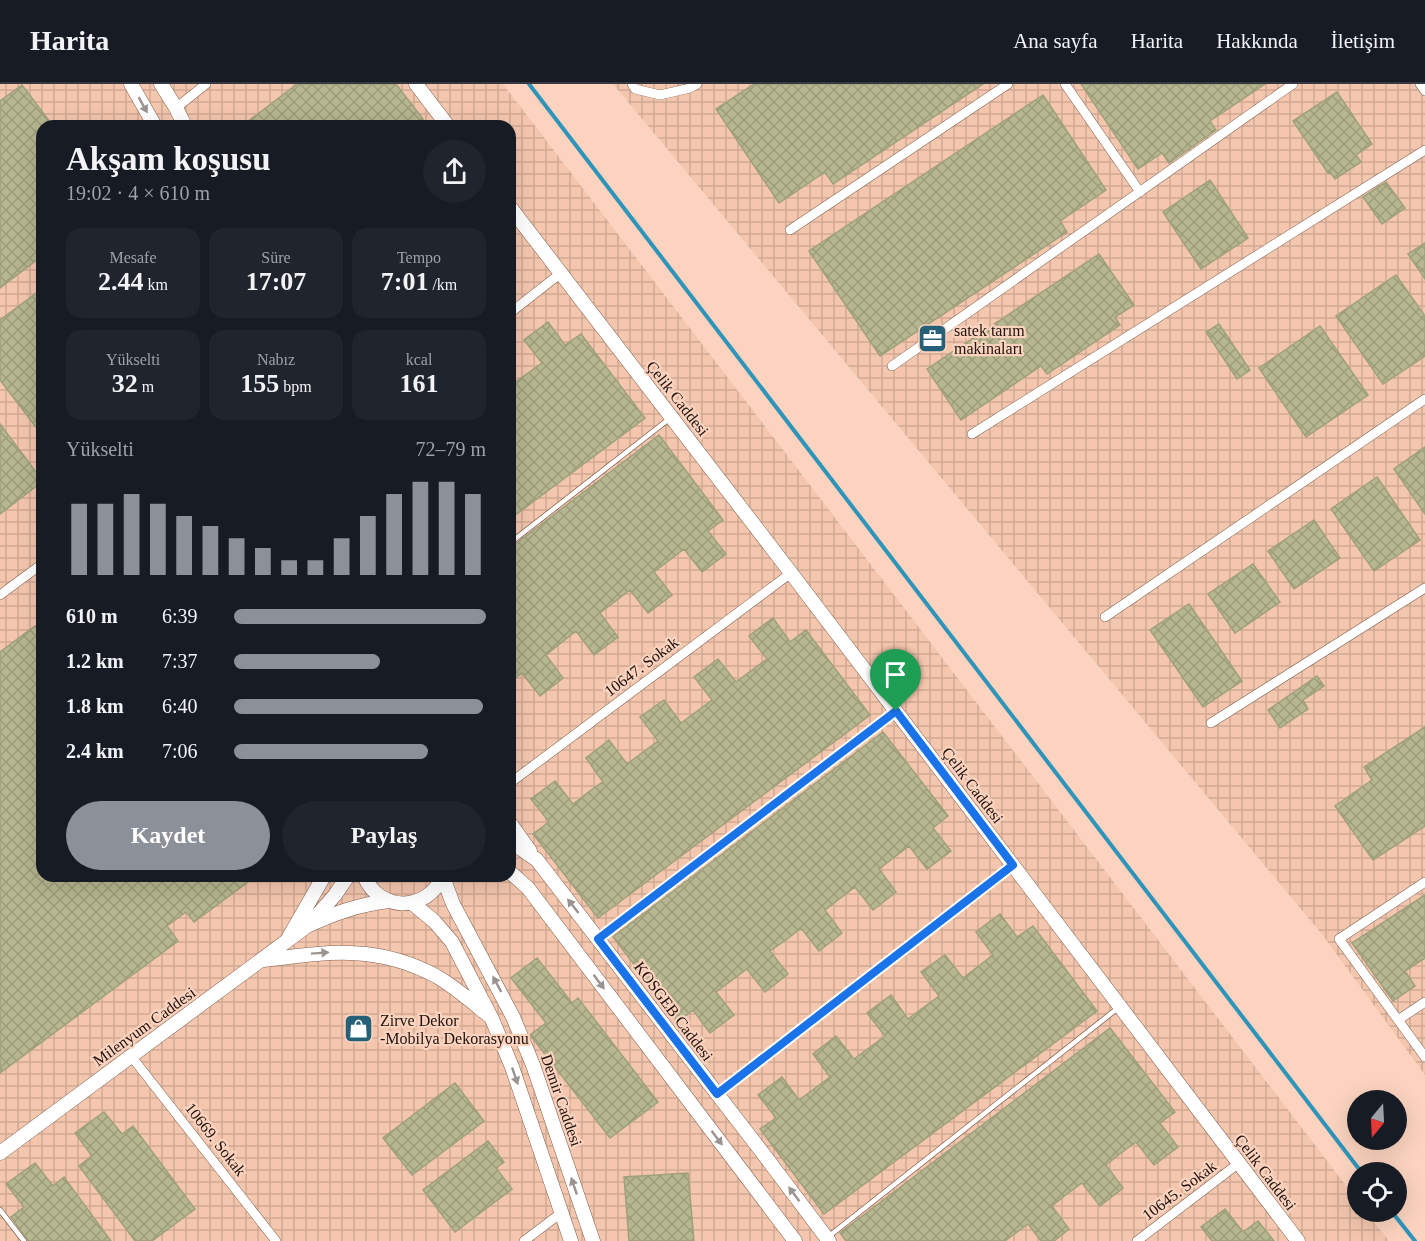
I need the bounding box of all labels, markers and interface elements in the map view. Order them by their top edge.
text: Harita [30,25,109,56]
text: Ana sayfa [1013,29,1098,53]
text: Harita [1131,29,1183,53]
text: Hakkında [1216,29,1298,53]
text: İletişim [1331,29,1395,53]
one-way arrow [138,97,149,113]
button: share [423,140,486,203]
text: Akşam koşusu [66,141,271,177]
text: 19:02 · 4 × 610 m [66,182,210,204]
text: Mesafe [109,249,157,266]
text: Süre [261,249,291,266]
text: Tempo [397,249,441,266]
text: 2.44 [98,267,144,296]
text: 17:07 [246,267,306,296]
text: 7:01 [381,267,428,296]
text: km [144,276,168,293]
text: /km [428,276,457,293]
place label: satek tarım makinaları [954,322,1025,357]
office icon: satek tarım makinaları [917,323,949,355]
text: Yükselti [106,351,160,368]
text: Nabız [257,351,295,368]
text: kcal [406,351,432,368]
street label: Çelik Caddesi [642,358,712,440]
text: 32 [112,369,138,398]
text: 155 [240,369,279,398]
text: 161 [400,369,439,398]
text: m [138,378,154,395]
text: bpm [279,378,312,395]
text: Yükselti [66,438,134,460]
text: 72–79 m [415,438,486,460]
text: 610 m [66,605,118,627]
text: 6:39 [162,605,198,627]
street label: 10647. Sokak [601,633,682,700]
pin [870,649,921,711]
text: 1.2 km [66,650,124,672]
text: 7:37 [162,650,198,672]
icon: arrive [879,658,912,691]
text: 1.8 km [66,695,124,717]
text: 6:40 [162,695,198,717]
text: 2.4 km [66,740,124,762]
text: 7:06 [162,740,198,762]
street label: Çelik Caddesi [938,744,1007,827]
button: Kaydet [66,801,270,870]
button: Paylaş [282,801,486,870]
one-way arrow [566,898,579,914]
one-way arrow [310,948,329,958]
street label: KOSGEB Caddesi [631,958,717,1065]
one-way arrow [593,975,605,990]
one-way arrow [492,976,502,993]
street label: Milenyum Caddesi [90,983,200,1070]
place label: Zirve Dekor -Mobilya Dekorasyonu [380,1012,529,1048]
shop icon: Zirve Dekor -Mobilya Dekorasyonu [343,1013,375,1045]
street label: Demir Caddesi [538,1052,585,1149]
one-way arrow [511,1068,521,1086]
north arrow [1347,1090,1407,1150]
map controls [1347,1090,1407,1222]
street label: 10669. Sokak [182,1099,249,1179]
one-way arrow [711,1130,723,1146]
street label: Çelik Caddesi [1231,1131,1300,1214]
street label: 10645. Sokak [1139,1157,1220,1224]
button: locate [1347,1162,1407,1222]
one-way arrow [569,1177,578,1195]
one-way arrow [788,1187,800,1202]

